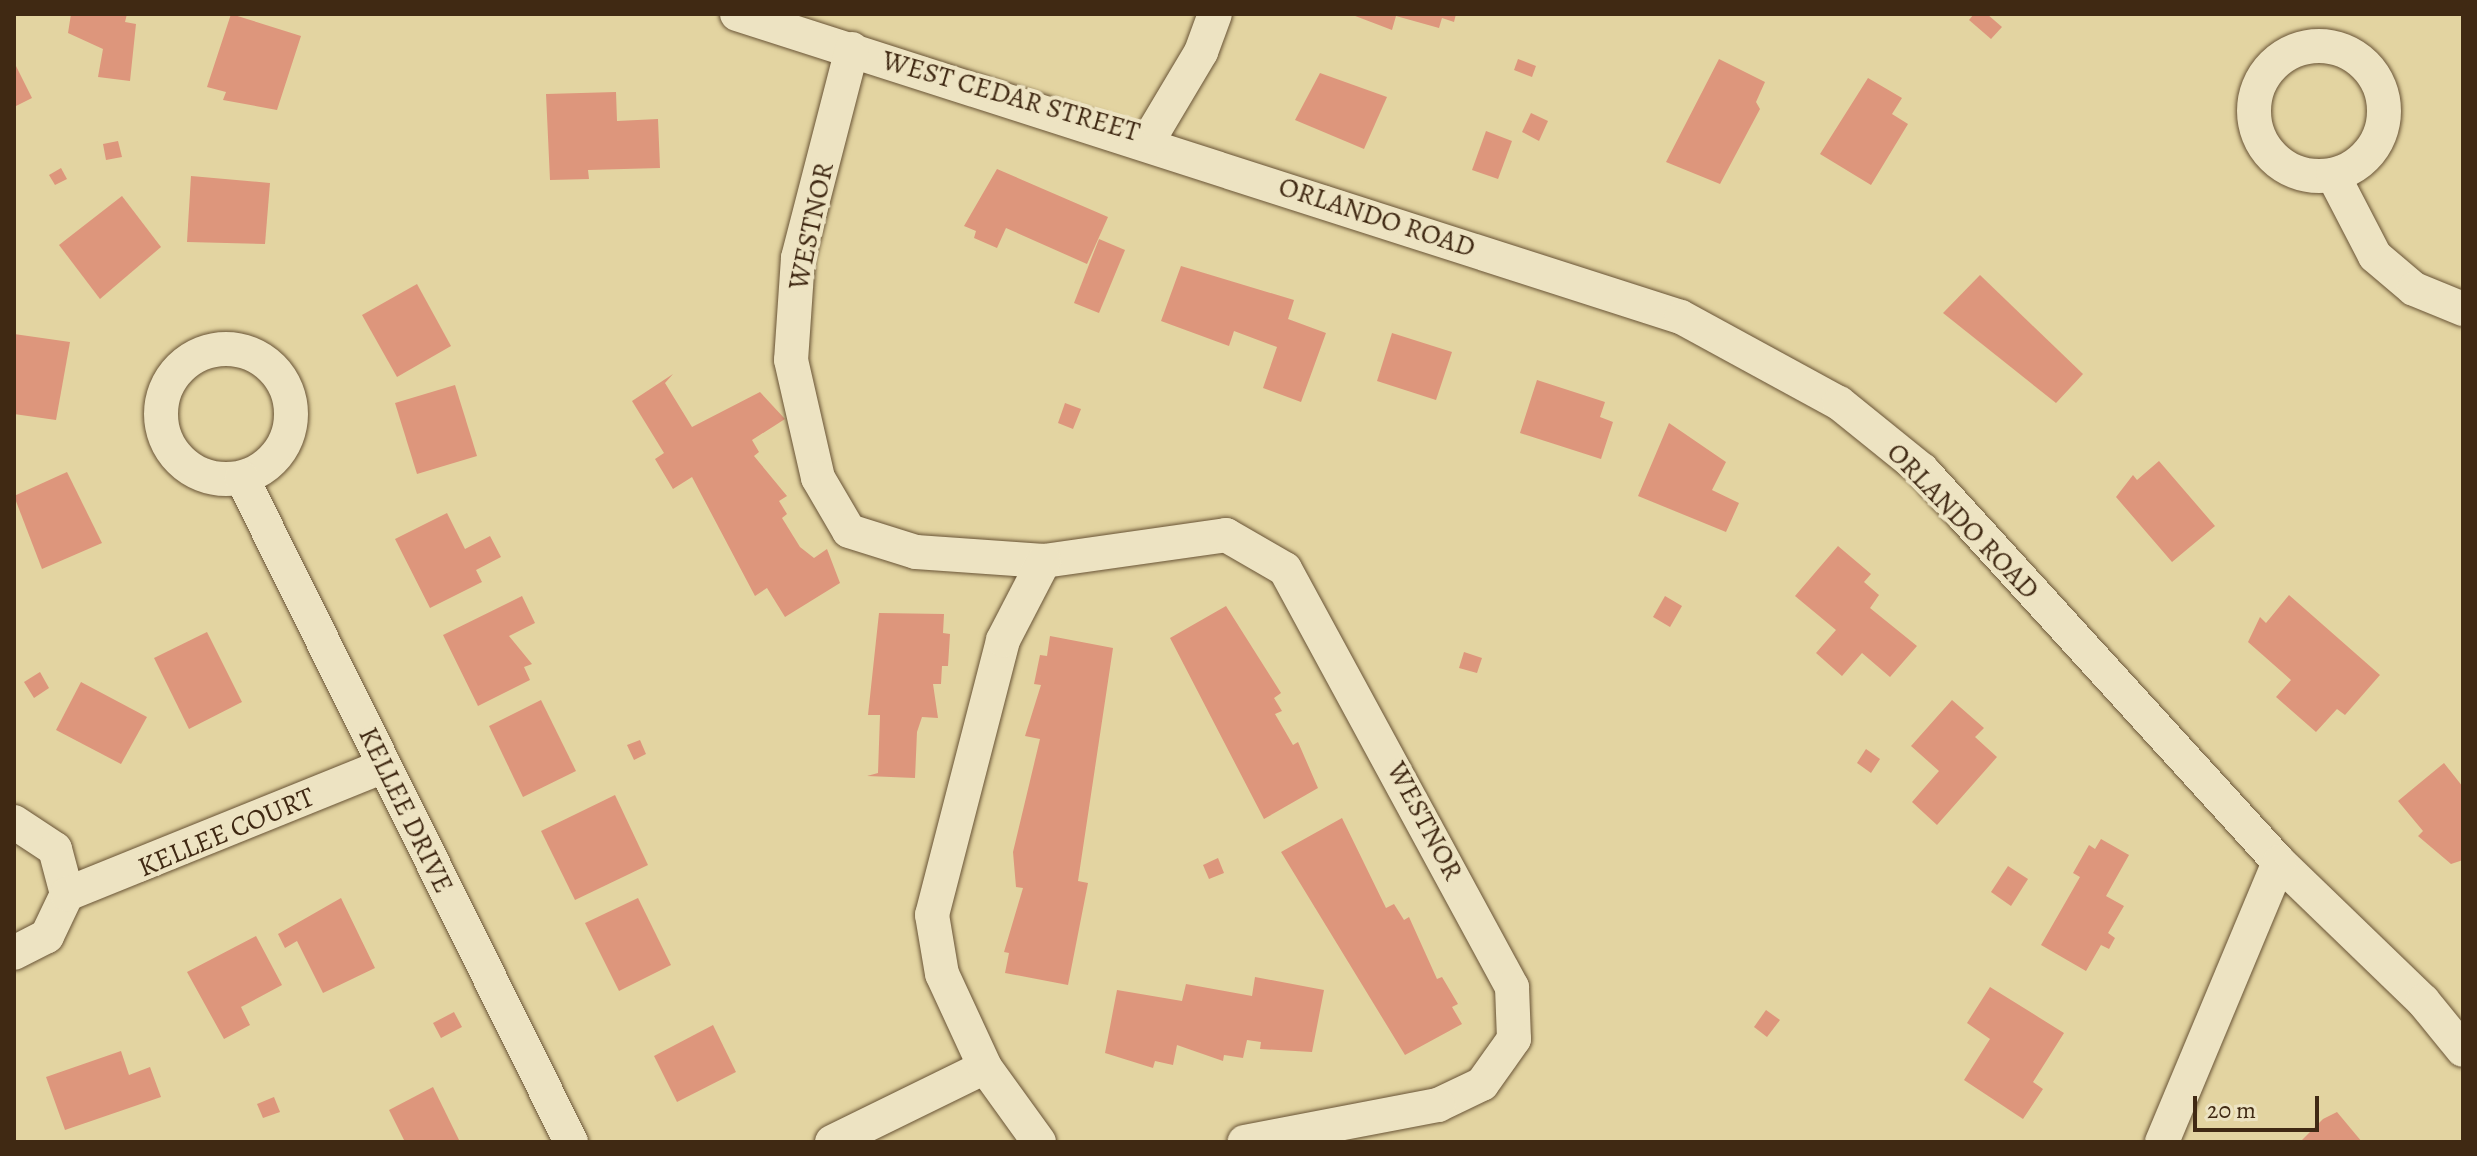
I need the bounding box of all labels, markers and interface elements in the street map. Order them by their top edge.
street label: WEST CEDAR STREET [878,43,1144,149]
street label: WESTNOR [781,159,841,293]
street label: ORLANDO ROAD [1275,169,1479,265]
street label: ORLANDO ROAD [1880,436,2046,606]
street label: KELLEE DRIVE [351,721,461,899]
street label: WESTNOR [1380,756,1470,886]
street label: KELLEE COURT [133,780,319,884]
scale bar [2197,1080,2323,1130]
text: 20 m [2207,1094,2256,1126]

